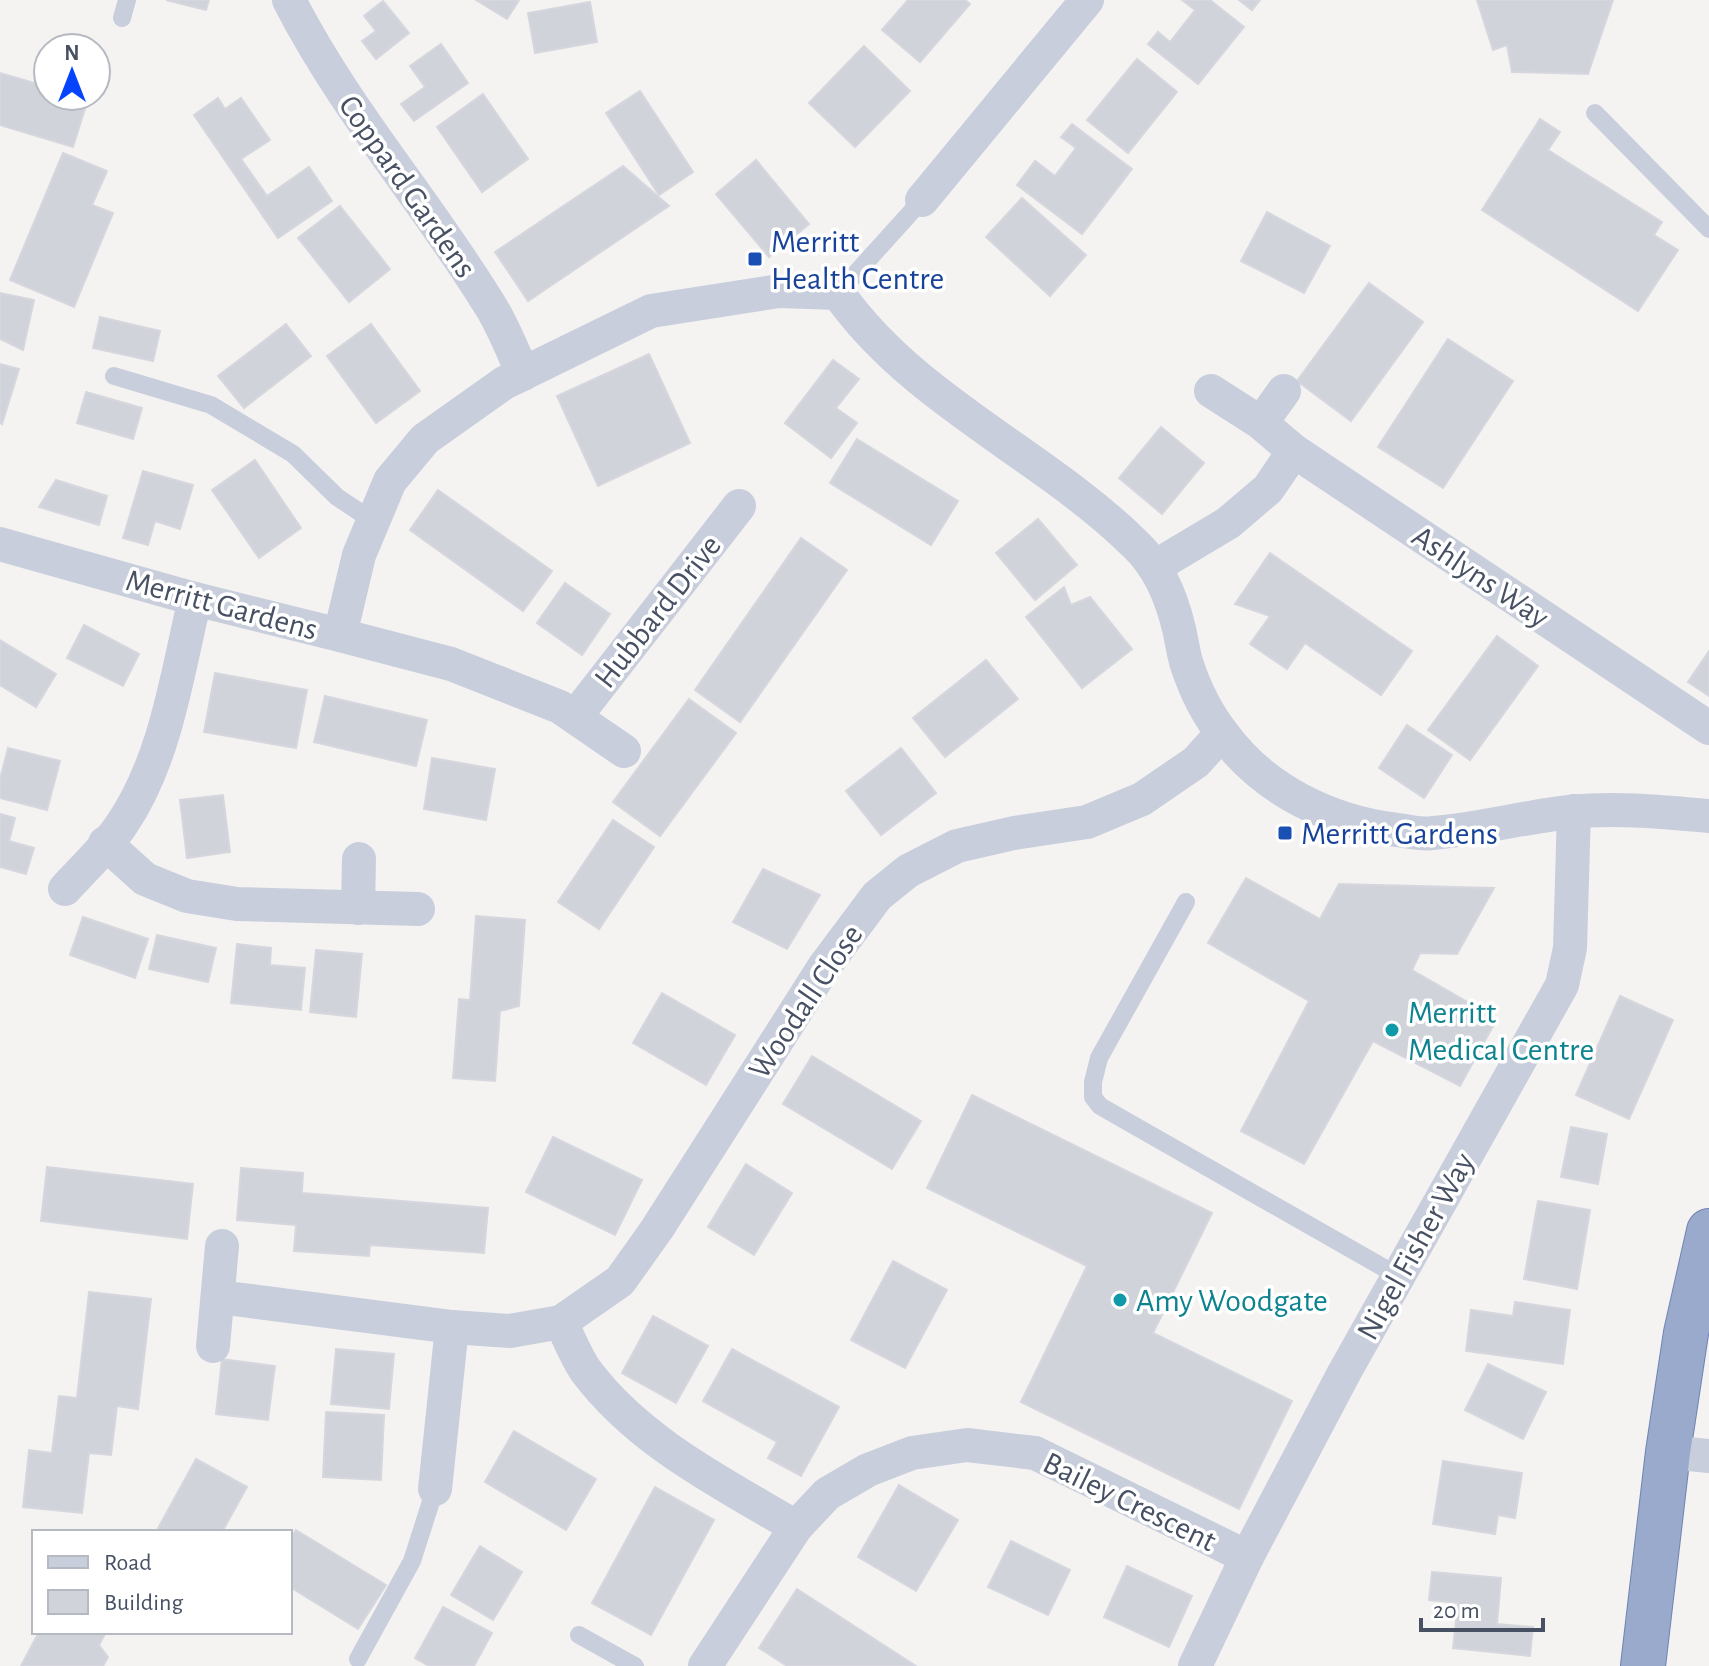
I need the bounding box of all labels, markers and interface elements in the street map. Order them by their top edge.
north arrow [32,32,112,112]
text: N [64,42,80,64]
street label: Coppard Gardens [333,90,482,284]
place label: Merritt Health Centre [771,226,944,295]
marker: Merritt Health Centre [746,250,764,268]
street label: Ashlyns Way [1406,520,1555,634]
street label: Hubbard Drive [589,529,727,694]
street label: Merritt Gardens [123,564,321,646]
place label: Merritt Gardens [1301,818,1498,850]
marker: Merritt Gardens [1276,824,1294,842]
street label: Woodall Close [743,919,869,1084]
place label: Merritt Medical Centre [1408,997,1594,1066]
marker: Merritt Medical Centre [1383,1021,1401,1039]
street label: Nigel Fisher Way [1351,1147,1481,1345]
place label: Amy Woodgate [1136,1285,1328,1317]
marker: Amy Woodgate [1111,1291,1129,1309]
street label: Bailey Crescent [1038,1446,1221,1557]
legend [32,1530,292,1634]
text: Road [104,1551,152,1575]
scale bar [1421,1582,1543,1632]
text: Building [104,1591,183,1615]
text: 20 m [1433,1599,1480,1623]

